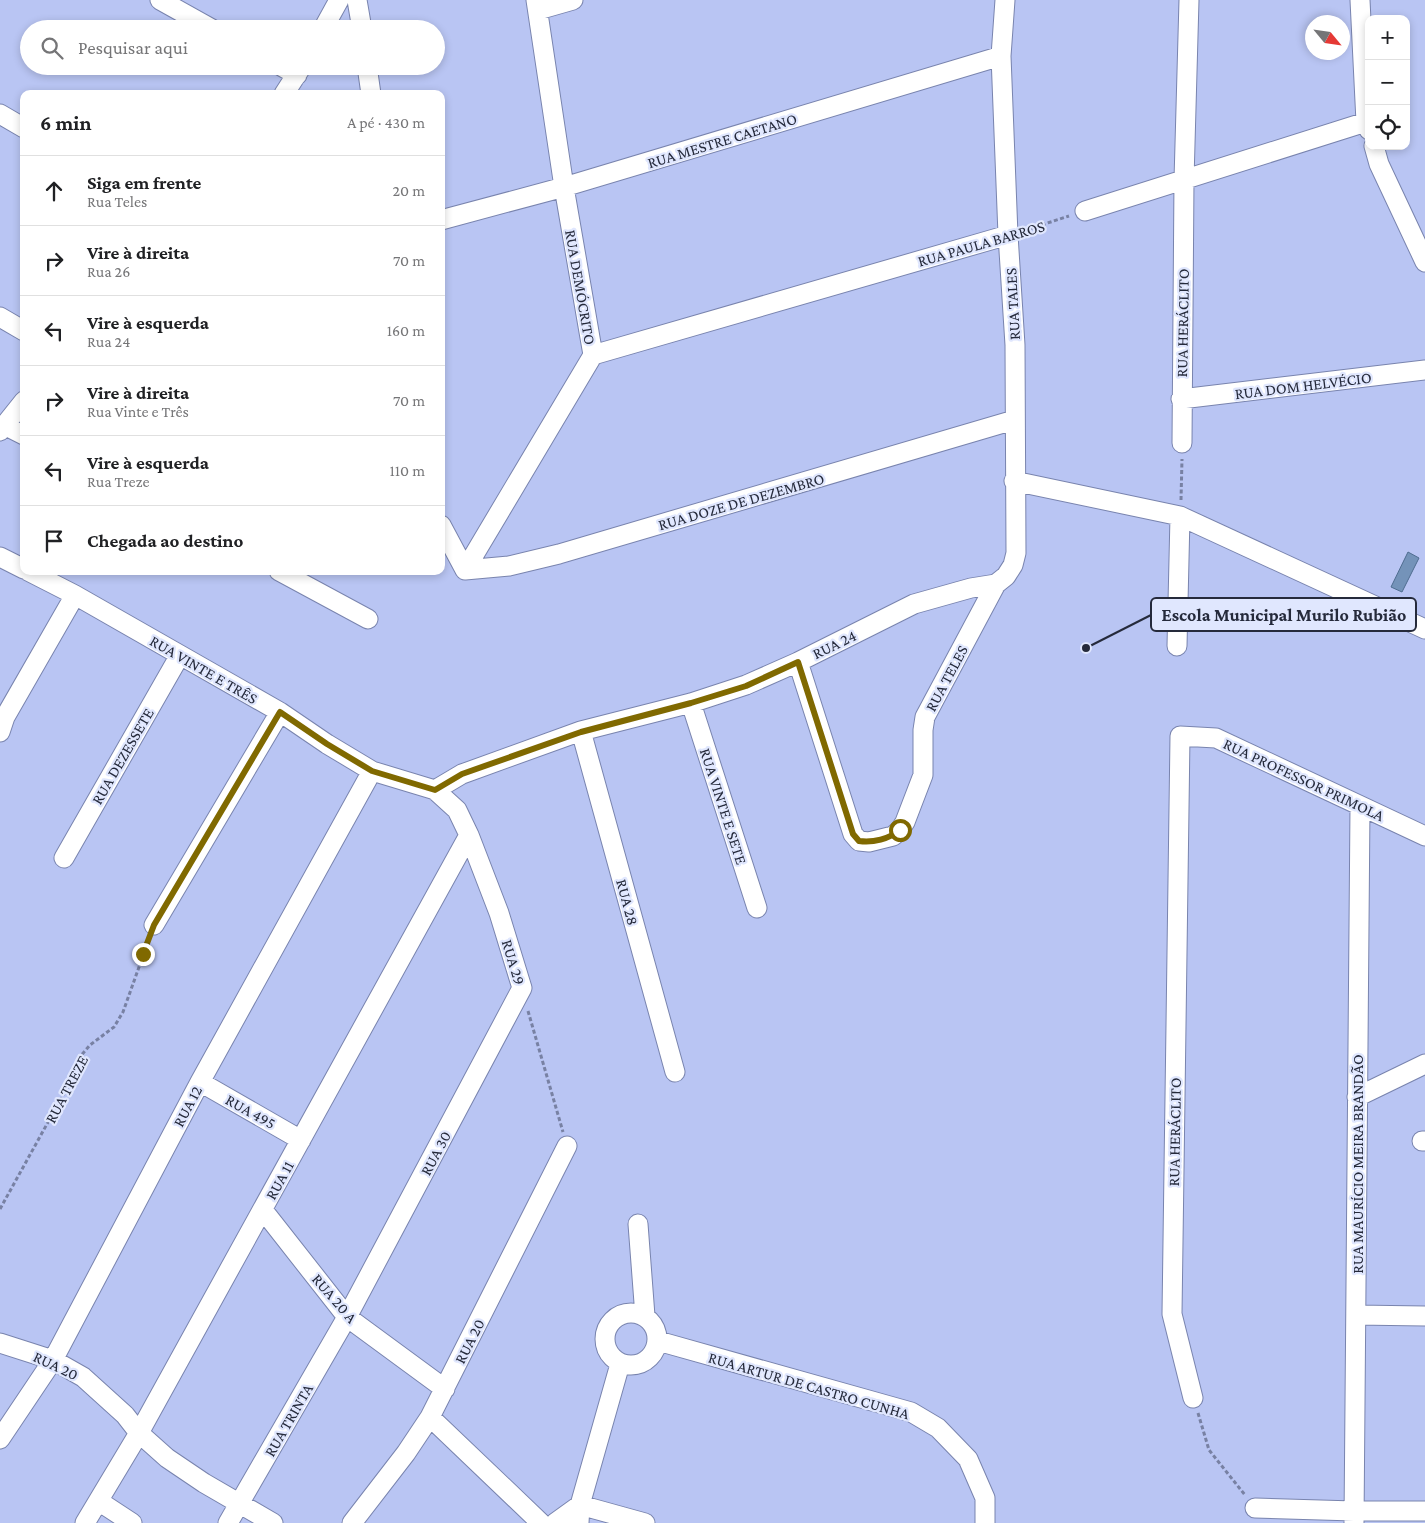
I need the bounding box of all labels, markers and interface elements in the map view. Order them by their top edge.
north arrow [1305,15,1350,60]
map controls [1365,15,1410,150]
button: + [1365,15,1410,60]
search box [20,20,445,75]
icon: search [38,34,66,62]
text: Pesquisar aqui [78,37,188,58]
button: − [1365,60,1410,105]
button: locate [1365,105,1410,150]
street label: RUA MESTRE CAETANO [646,110,799,171]
text: 6 min [40,111,91,135]
text: A pé · 430 m [347,114,425,131]
text: Siga em frente [87,172,201,193]
icon: ahead [40,177,68,205]
text: 20 m [392,182,425,199]
text: Rua Teles [87,193,147,210]
street label: RUA PAULA BARROS [916,217,1047,270]
street label: RUA DEMÓCRITO [562,228,599,346]
text: Vire à direita [87,242,189,263]
icon: right [40,247,68,275]
text: 70 m [393,252,425,269]
text: Rua 26 [87,263,130,280]
street label: RUA TALES [1002,267,1023,341]
street label: RUA HERÁCLITO [1173,268,1192,378]
text: Vire à esquerda [87,312,209,333]
icon: left [40,317,68,345]
text: 160 m [387,322,425,339]
text: Rua 24 [87,333,130,350]
street label: RUA DOM HELVÉCIO [1234,369,1372,402]
text: Vire à direita [87,382,189,403]
icon: right [40,387,68,415]
text: 70 m [393,392,425,409]
text: Rua Vinte e Três [87,403,189,420]
text: Vire à esquerda [87,452,209,473]
icon: left [40,457,68,485]
text: 110 m [389,462,425,479]
street label: RUA DOZE DE DEZEMBRO [656,470,826,533]
text: Rua Treze [87,473,149,490]
icon: arrive [40,527,68,555]
text: Chegada ao destino [87,530,243,551]
callout: Escola Municipal Murilo Rubião [1151,598,1416,631]
text: Escola Municipal Murilo Rubião [1162,605,1406,625]
street label: RUA 24 [810,627,859,662]
street label: RUA VINTE E TRÊS [147,632,260,707]
street label: RUA TELES [922,642,971,714]
street label: RUA DEZESSETE [88,705,157,807]
street label: RUA PROFESSOR PRIMOLA [1221,735,1388,825]
street label: RUA VINTE E SETE [697,746,750,867]
route start [889,819,912,842]
street label: RUA 28 [613,877,642,927]
street label: RUA 29 [499,937,528,987]
route end [132,943,155,966]
street label: RUA TREZE [42,1052,91,1126]
street label: RUA MAURÍCIO MEIRA BRANDÃO [1349,1054,1366,1274]
street label: RUA HERÁCLITO [1165,1077,1184,1187]
street label: RUA 12 [170,1083,205,1130]
street label: RUA 495 [223,1091,279,1132]
street label: RUA 30 [417,1128,454,1178]
street label: RUA 11 [262,1158,297,1203]
street label: RUA 20 A [309,1270,361,1327]
street label: RUA 20 [451,1316,488,1366]
street label: RUA 20 [31,1348,81,1383]
street label: RUA ARTUR DE CASTRO CUNHA [706,1349,912,1423]
street label: RUA TRINTA [261,1380,317,1460]

